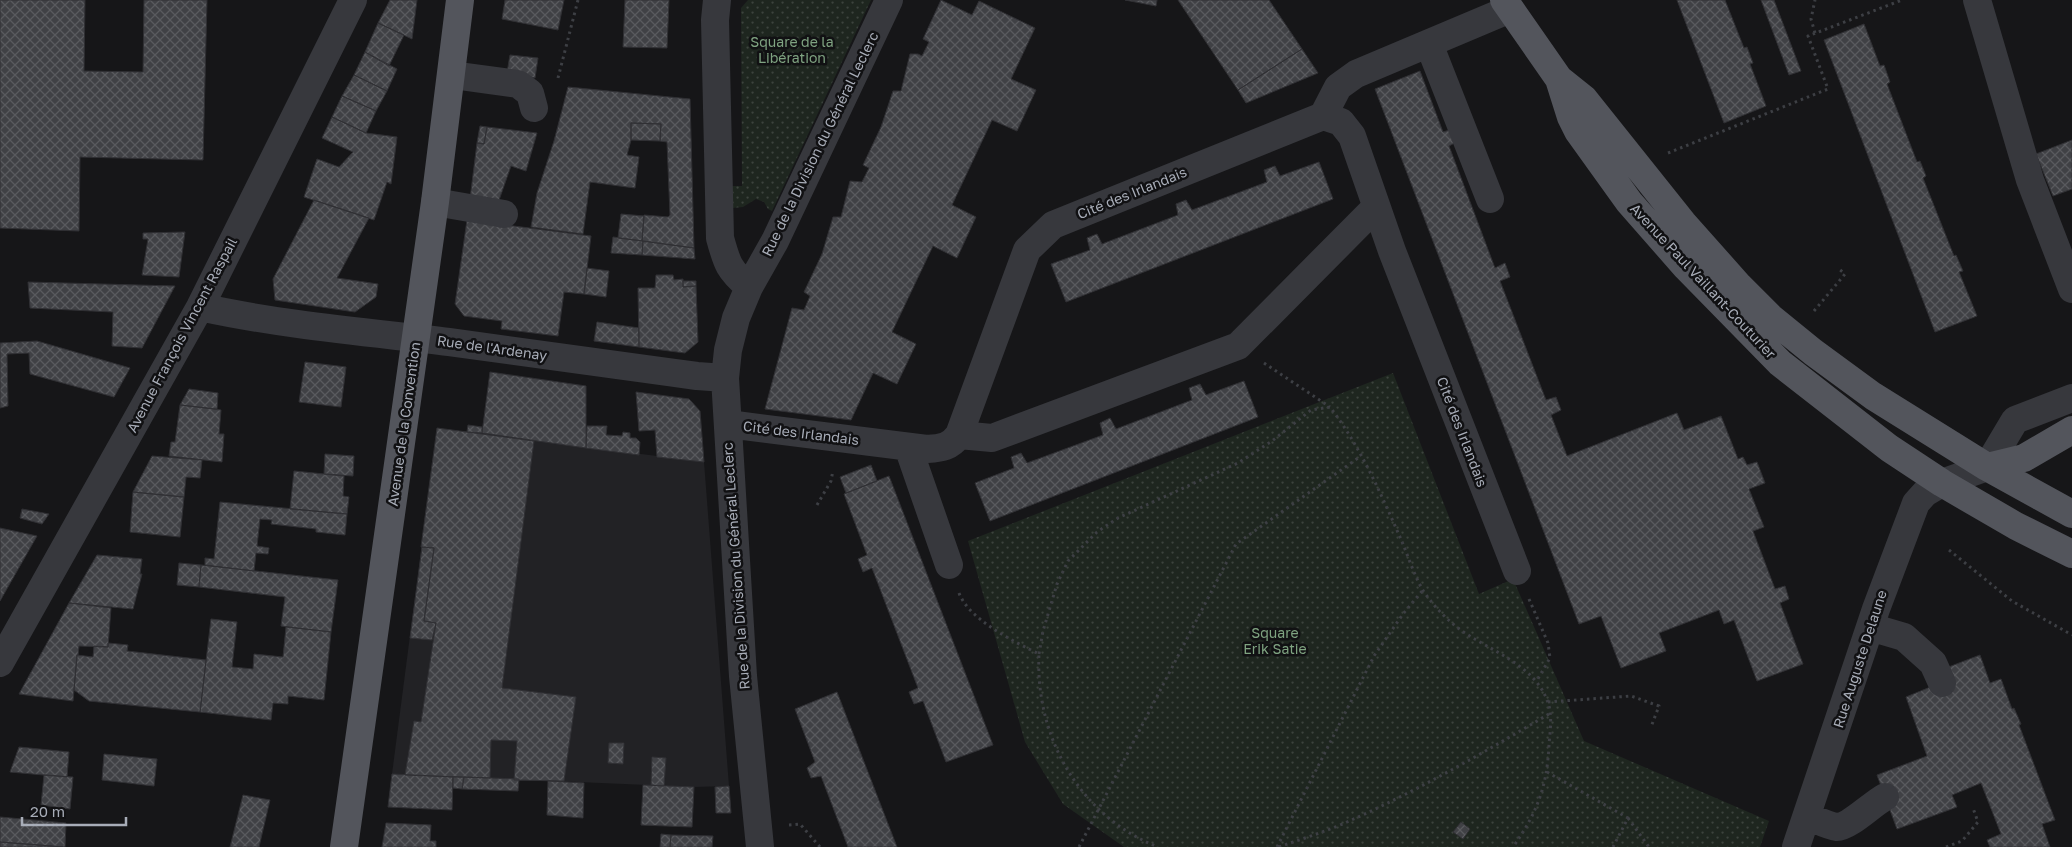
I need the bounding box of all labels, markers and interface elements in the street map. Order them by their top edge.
street label: Rue de la Division du Général Leclerc [758,28,882,259]
park label: Square de la Libération [750,33,834,66]
street label: Cité des Irlandais [1075,163,1189,222]
street label: Avenue Paul Vaillant-Couturier [1627,200,1780,362]
street label: Avenue François Vincent Raspail [123,234,240,435]
street label: Rue de l'Ardenay [436,331,548,364]
street label: Avenue de la Convention [384,341,423,507]
street label: Cité des Irlandais [1434,374,1491,489]
street label: Cité des Irlandais [742,417,860,448]
street label: Rue de la Division du Général Leclerc [718,441,753,690]
street label: Rue Auguste Delaune [1829,588,1890,730]
park label: Square Erik Satie [1243,624,1307,657]
scale bar [22,794,126,826]
text: 20 m [30,802,65,820]

